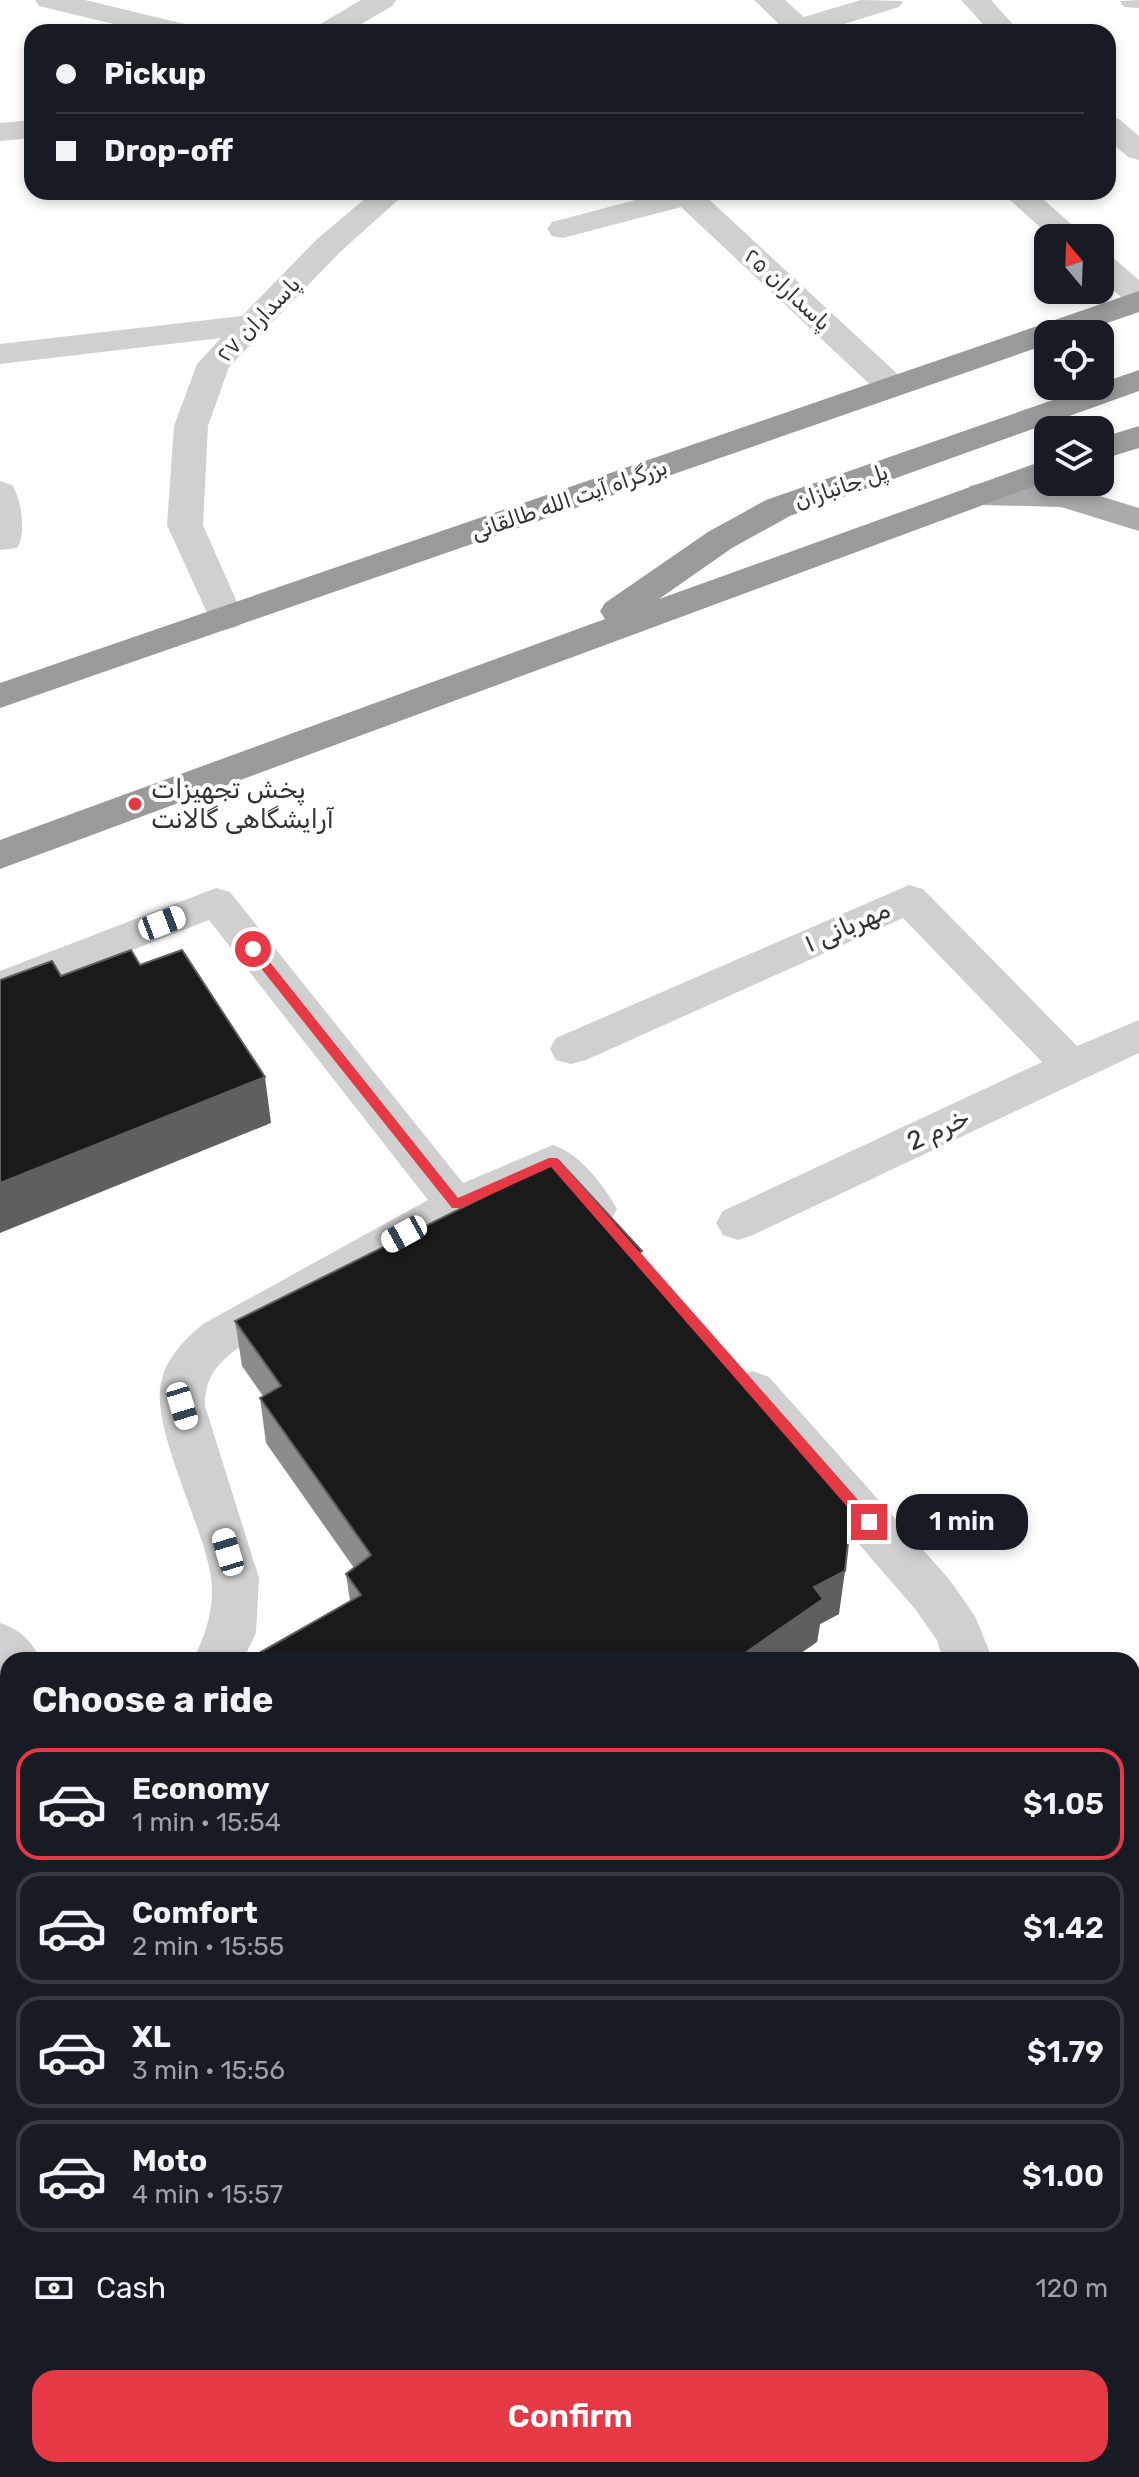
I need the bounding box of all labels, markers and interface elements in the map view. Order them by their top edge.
text: Pickup [104,56,206,92]
text: Drop-off [104,133,233,169]
north arrow [1034,224,1114,304]
map controls [1034,224,1114,496]
street label: پاسداران ۲۵ [738,242,837,337]
street label: پاسداران ۲۷ [211,271,307,369]
button: locate [1034,320,1114,400]
button: layers [1034,416,1114,496]
street label: بزرگراه آیت الله طالقانی [467,453,671,546]
street label: پل جانبازان [791,458,892,516]
place label: پخش تجهیزات آرایشگاهی گالانت [151,774,335,835]
marker: پخش تجهیزات آرایشگاهی گالانت [126,795,144,813]
street label: مهربانی ۱ [799,894,895,959]
car [135,903,189,943]
route start [235,931,271,967]
street label: خرم 2 [902,1102,975,1158]
car [377,1212,431,1256]
car [164,1380,200,1432]
callout: 1 min [897,1494,1029,1550]
route end [851,1504,887,1540]
text: 1 min [929,1506,995,1537]
car [210,1526,246,1578]
text: Choose a ride [32,1678,273,1721]
icon: car [36,1768,108,1840]
text: Economy [132,1771,270,1807]
text: $1.05 [1023,1786,1104,1822]
text: 1 min · 15:54 [132,1807,281,1838]
icon: car [36,1892,108,1964]
text: Comfort [132,1895,258,1931]
text: $1.42 [1023,1910,1104,1946]
text: 2 min · 15:55 [132,1931,284,1962]
icon: car [36,2016,108,2088]
text: XL [132,2019,171,2055]
text: $1.79 [1027,2034,1104,2070]
text: 3 min · 15:56 [132,2055,285,2086]
icon: car [36,2140,108,2212]
text: Moto [132,2143,207,2179]
text: $1.00 [1022,2158,1104,2194]
text: 4 min · 15:57 [132,2179,283,2210]
icon: cash [32,2266,76,2310]
text: Cash [96,2270,166,2306]
text: 120 m [1036,2273,1108,2304]
button: Confirm [32,2370,1108,2462]

